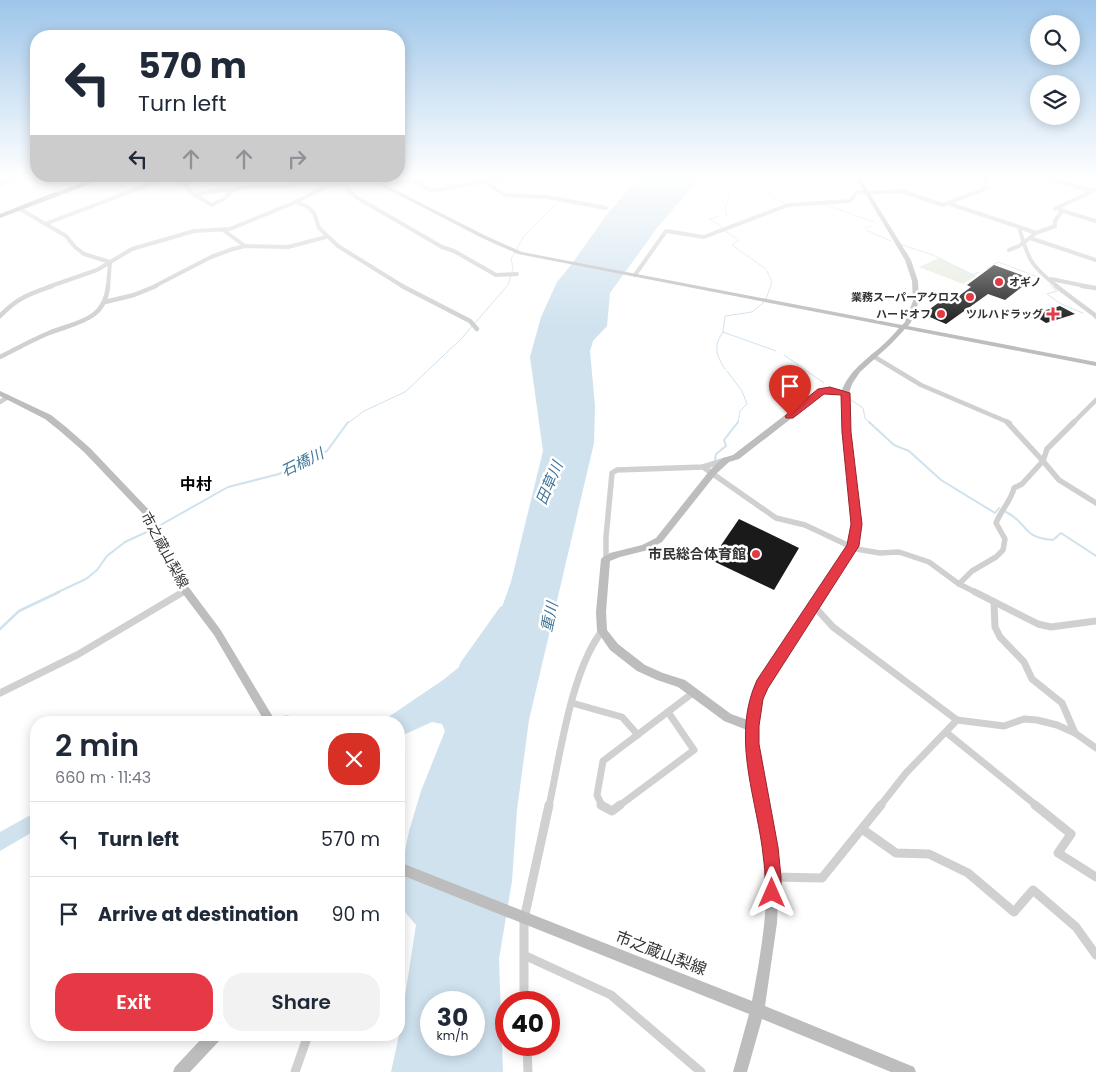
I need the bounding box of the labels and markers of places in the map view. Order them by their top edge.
place label: オギノ [1009,274,1042,290]
marker: オギノ [993,276,1005,288]
place label: 業務スーパーアクロス [851,289,960,305]
marker: 業務スーパーアクロス [964,291,976,303]
place label: ハードオフ [876,306,931,322]
place label: ツルハドラッグ [966,306,1043,322]
marker: ハードオフ [935,308,947,320]
marker: ツルハドラッグ [1047,308,1059,320]
pin [769,365,811,416]
place label: 市民総合体育館 [648,544,746,564]
marker: 市民総合体育館 [750,548,762,560]

